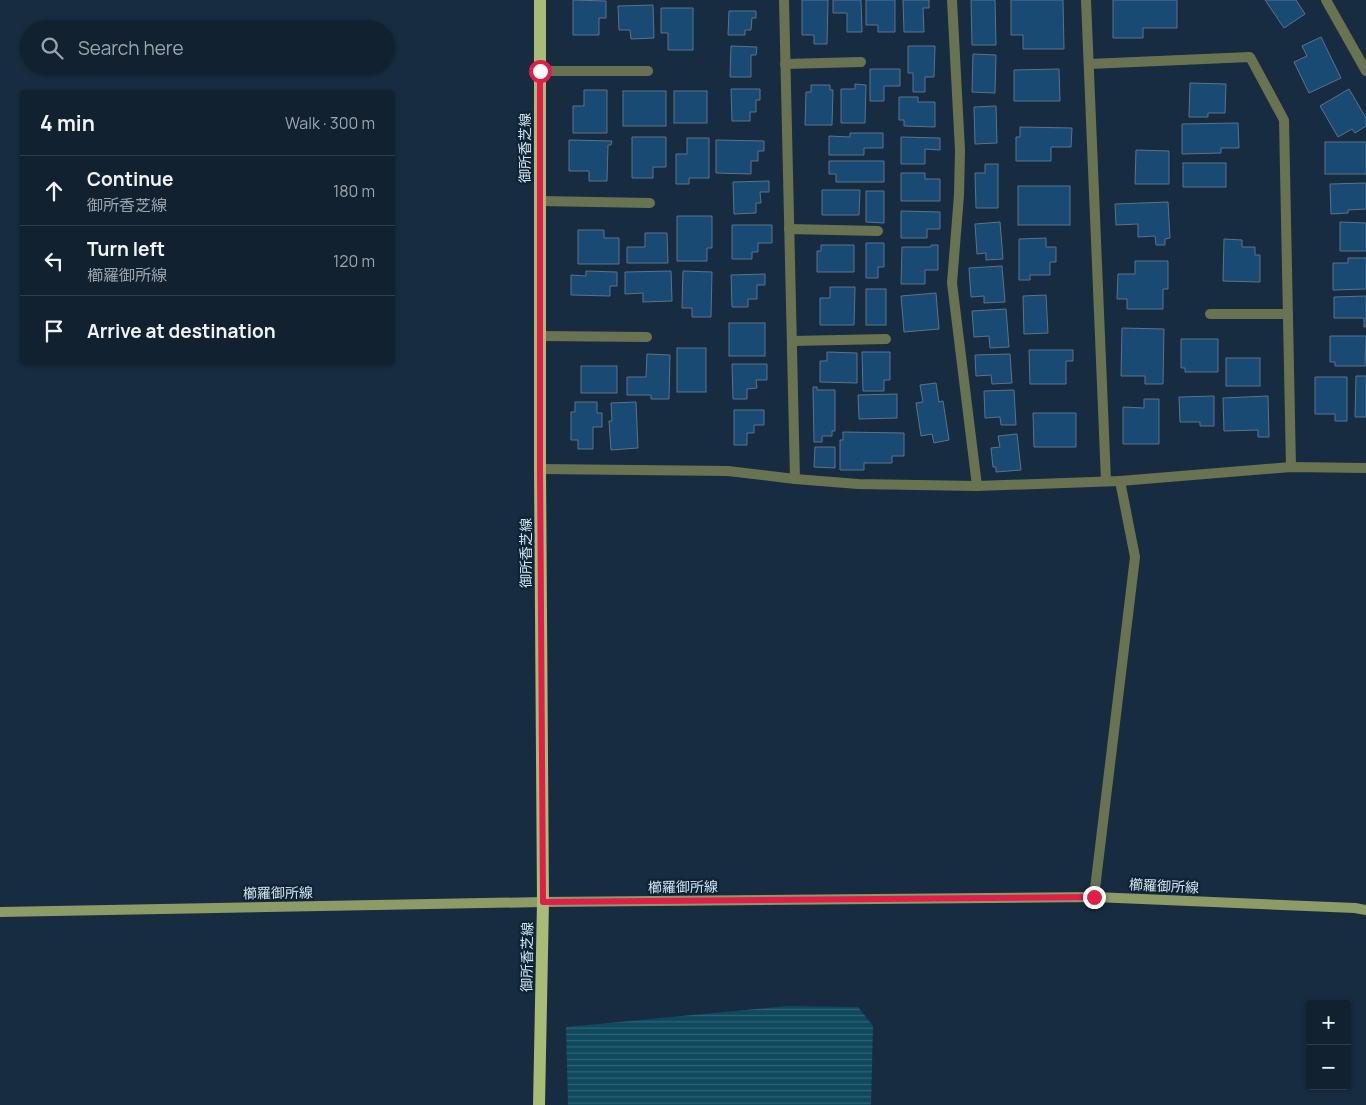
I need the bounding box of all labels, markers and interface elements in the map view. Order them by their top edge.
search box [20,20,395,75]
icon: search [38,34,66,62]
text: Search here [78,35,184,61]
route start [529,60,552,83]
text: 4 min [40,109,95,137]
text: Walk · 300 m [285,112,375,134]
street label: 御所香芝線 [515,113,534,183]
text: Continue [87,166,173,192]
icon: ahead [40,177,68,205]
text: 180 m [333,180,375,202]
text: 御所香芝線 [87,194,167,216]
text: Turn left [87,236,165,262]
icon: left [40,247,68,275]
text: 120 m [333,250,375,272]
text: 櫛羅御所線 [87,264,167,286]
icon: arrive [40,317,68,345]
text: Arrive at destination [87,318,276,344]
street label: 御所香芝線 [516,518,535,588]
street label: 櫛羅御所線 [1129,874,1199,897]
street label: 櫛羅御所線 [648,876,718,897]
street label: 櫛羅御所線 [243,882,313,903]
route end [1083,886,1106,909]
street label: 御所香芝線 [516,922,537,992]
map controls [1306,1000,1351,1090]
button: + [1306,1000,1351,1045]
button: − [1306,1045,1351,1090]

